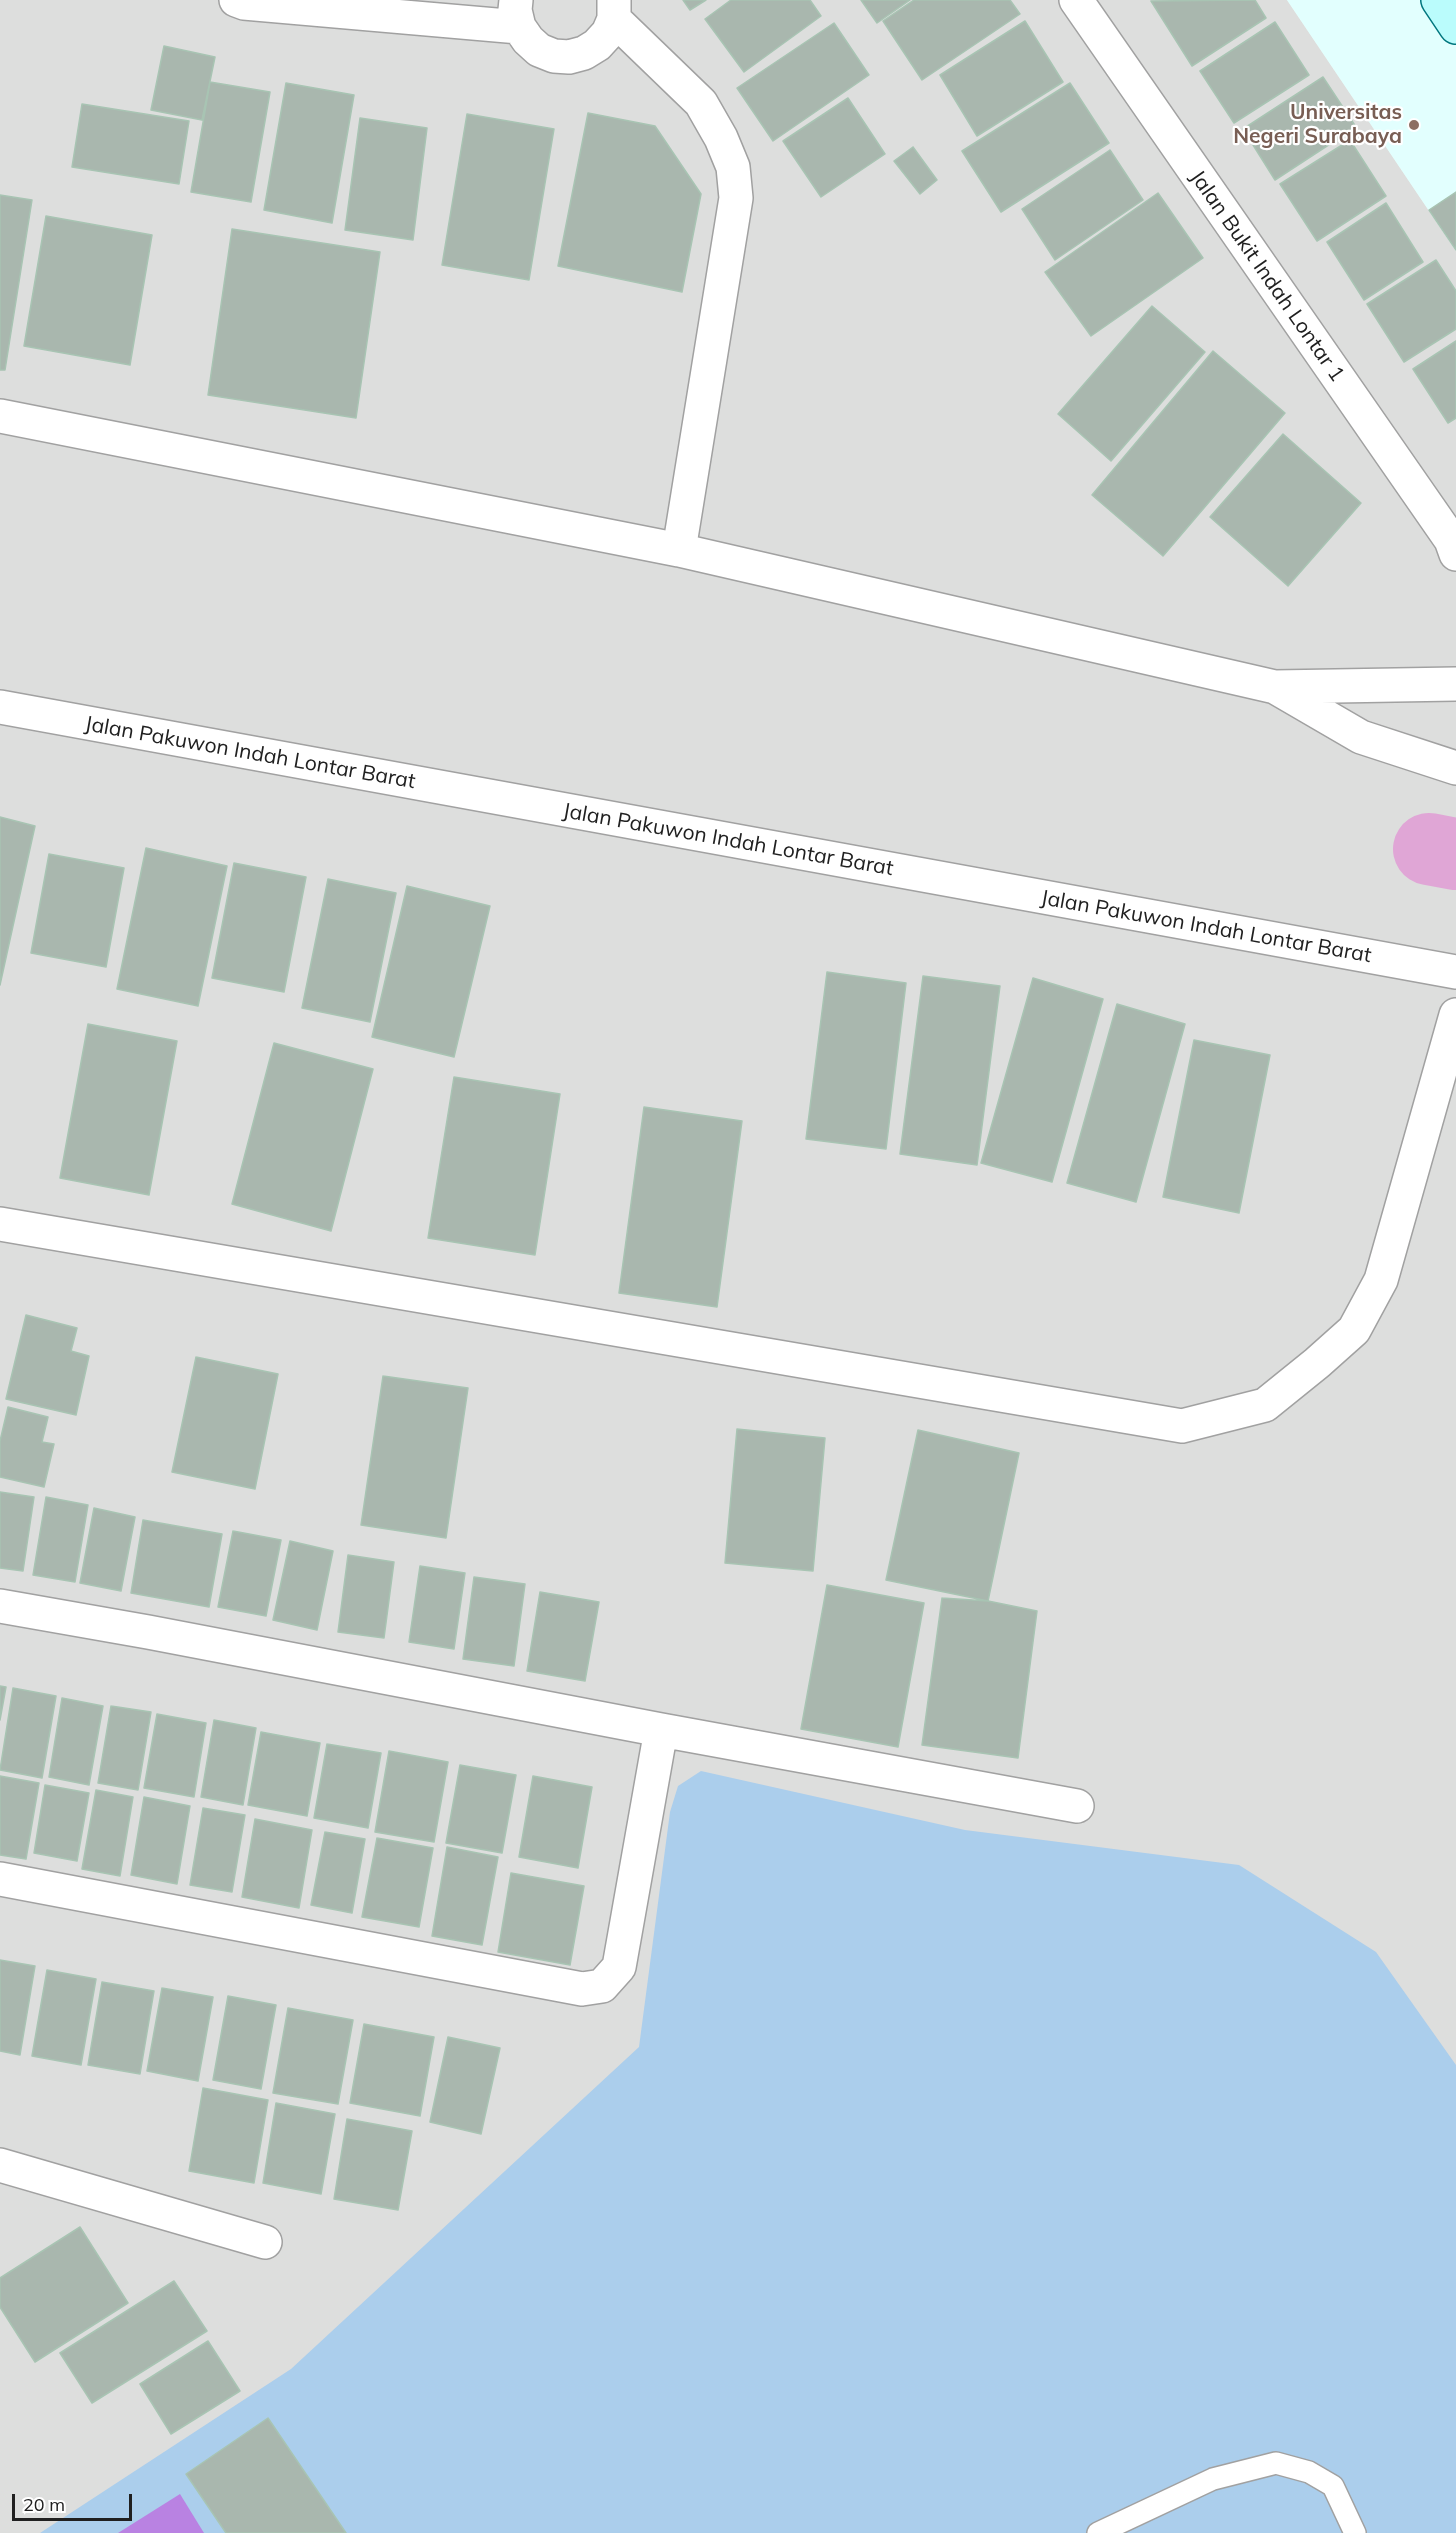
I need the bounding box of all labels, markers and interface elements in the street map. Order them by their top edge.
place label: Universitas Negeri Surabaya [1233,100,1402,150]
marker: Universitas Negeri Surabaya [1407,118,1421,132]
street label: Jalan Bukit Indah Lontar 1 [1184,166,1350,386]
street label: Jalan Pakuwon Indah Lontar Barat [83,711,417,795]
street label: Jalan Pakuwon Indah Lontar Barat [561,798,895,882]
street label: Jalan Pakuwon Indah Lontar Barat [1039,885,1373,969]
scale bar [15,2482,135,2520]
text: 20 m [23,2493,65,2516]

